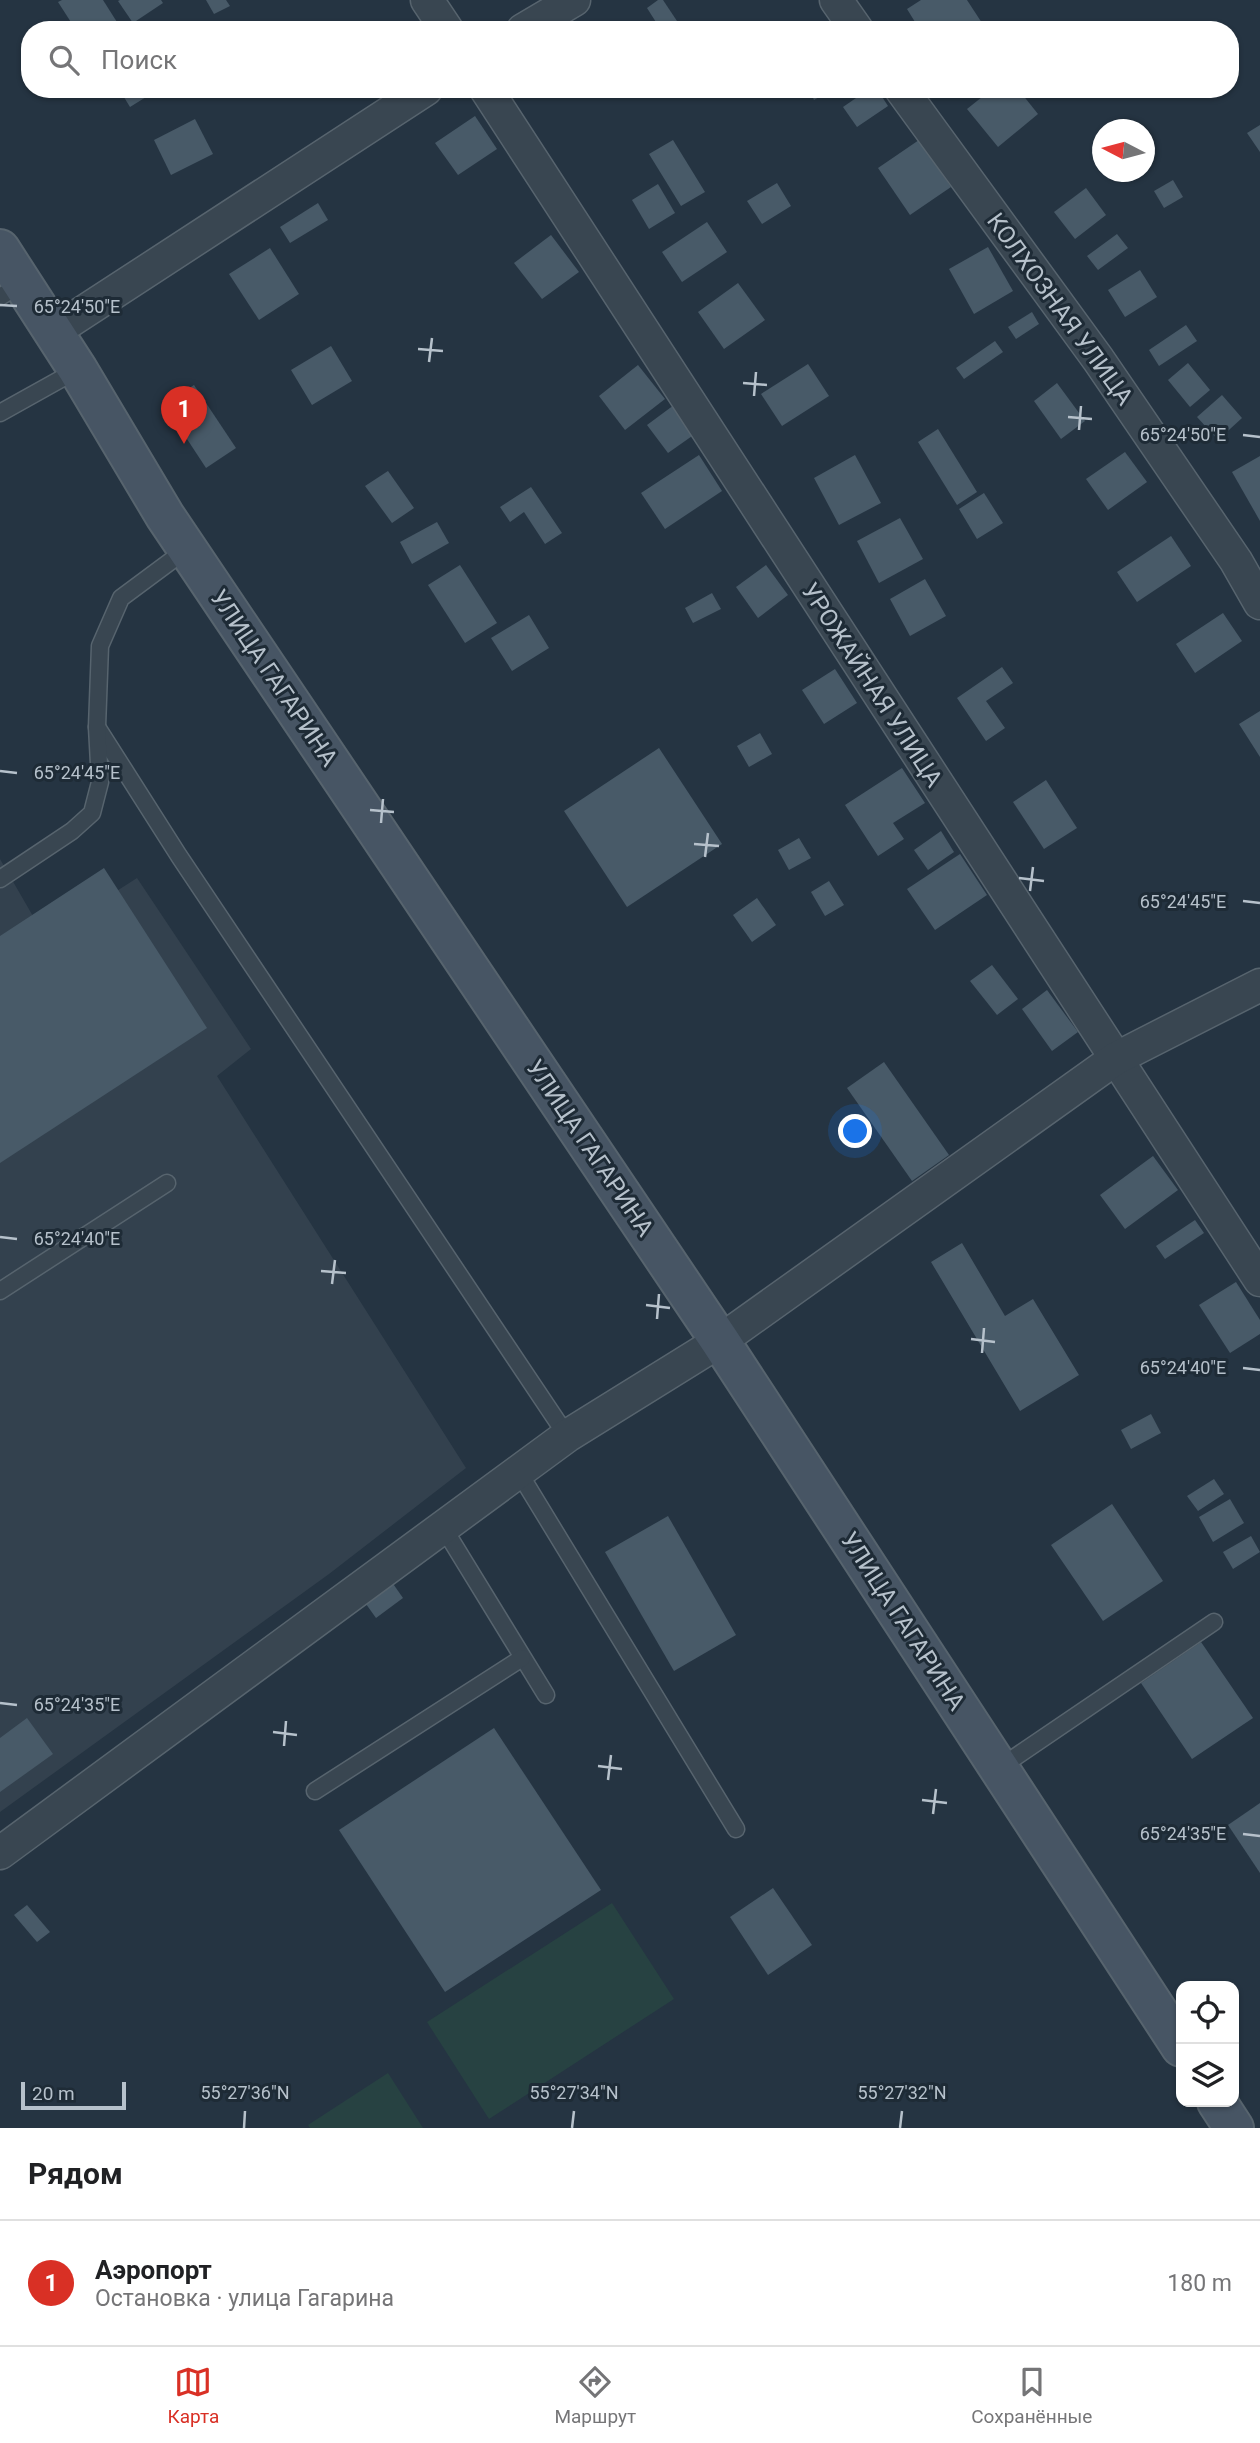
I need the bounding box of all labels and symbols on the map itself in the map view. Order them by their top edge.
north arrow [1092,119,1155,182]
street label: КОЛХОЗНАЯ УЛИЦА [981,208,1139,411]
text: 65°24'50"E [34,296,120,317]
pin: 1 [161,386,207,444]
text: 65°24'50"E [1140,424,1226,445]
street label: УРОЖАЙНАЯ УЛИЦА [796,578,949,792]
street label: УЛИЦА ГАГАРИНА [205,585,344,772]
text: 65°24'45"E [34,762,120,783]
text: 65°24'45"E [1140,891,1226,912]
street label: УЛИЦА ГАГАРИНА [521,1055,660,1242]
your location [838,1114,872,1148]
text: 65°24'40"E [34,1228,120,1249]
text: 65°24'40"E [1140,1357,1226,1378]
street label: УЛИЦА ГАГАРИНА [835,1527,971,1716]
text: 65°24'35"E [34,1694,120,1715]
text: 65°24'35"E [1140,1823,1226,1844]
scale bar [21,2079,126,2111]
text: 55°27'36"N [200,2082,290,2103]
text: 55°27'34"N [529,2082,619,2103]
text: 55°27'32"N [857,2082,947,2103]

